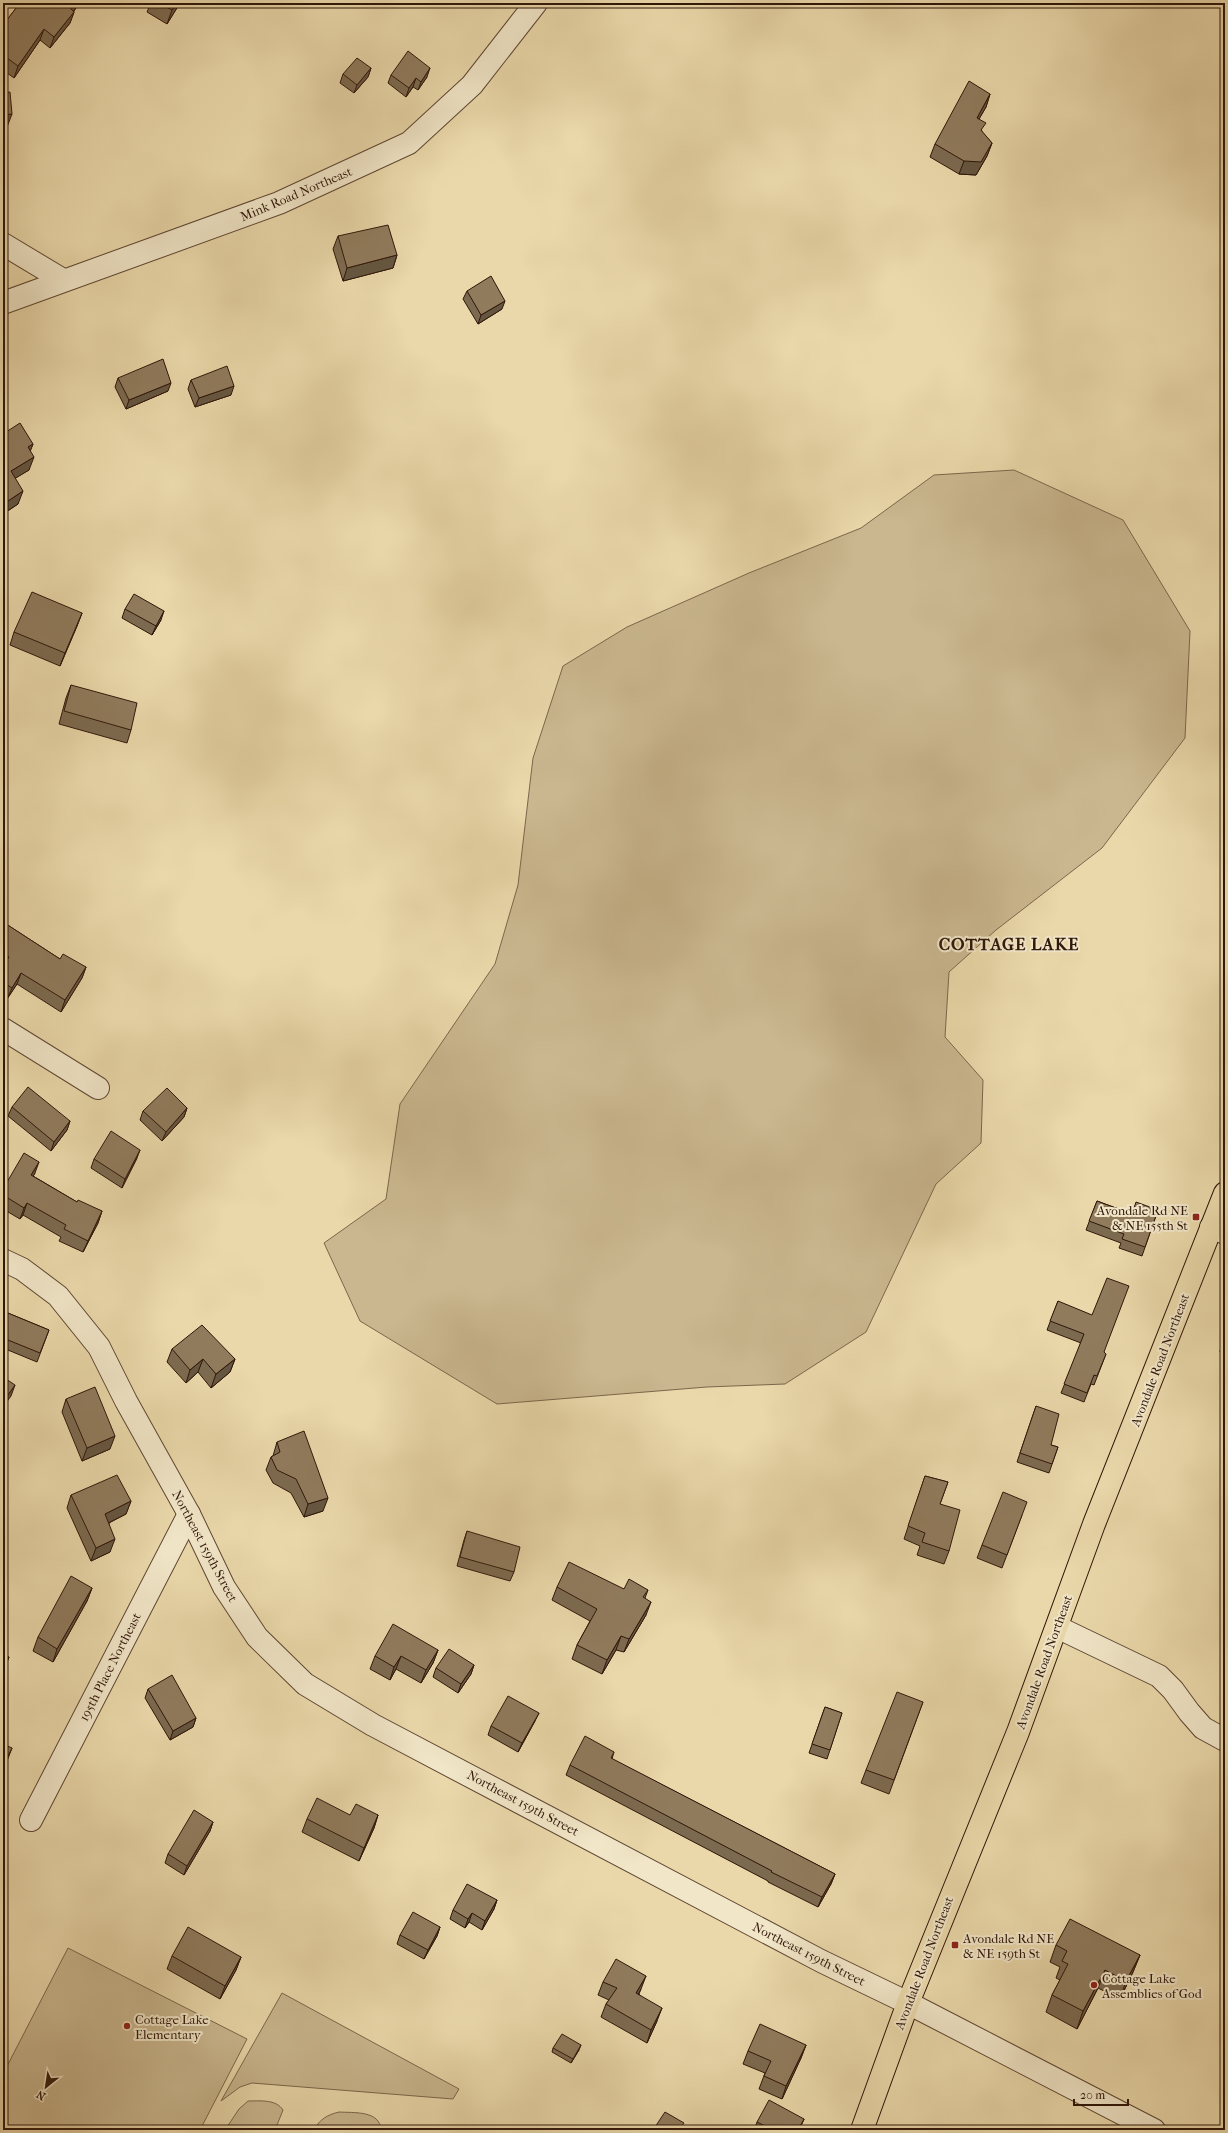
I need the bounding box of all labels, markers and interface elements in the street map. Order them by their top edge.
street label: Mink Road Northeast [238,164,354,224]
district label: COTTAGE LAKE [939,934,1079,954]
place label: Avondale Rd NE & NE 155th St [1096,1203,1188,1233]
marker: Avondale Rd NE & NE 155th St [1191,1212,1201,1222]
street label: Avondale Road Northeast [1127,1291,1192,1430]
street label: Northeast 159th Street [169,1488,241,1605]
street label: Avondale Road Northeast [1012,1593,1075,1732]
street label: 195th Place Northeast [76,1610,144,1724]
street label: Northeast 159th Street [465,1767,582,1839]
street label: Avondale Road Northeast [891,1894,956,2033]
street label: Northeast 159th Street [750,1919,868,1989]
place label: Avondale Rd NE & NE 159th St [962,1931,1054,1961]
marker: Avondale Rd NE & NE 159th St [950,1940,960,1950]
place label: Cottage Lake Assemblies of God [1101,1971,1203,2001]
marker: Cottage Lake Assemblies of God [1089,1980,1099,1990]
place label: Cottage Lake Elementary [135,2012,209,2042]
marker: Cottage Lake Elementary [122,2021,132,2031]
north arrow [26,2067,66,2107]
scale bar [1074,2081,1128,2107]
text: N [34,2087,48,2103]
text: 20 m [1080,2088,1105,2102]

